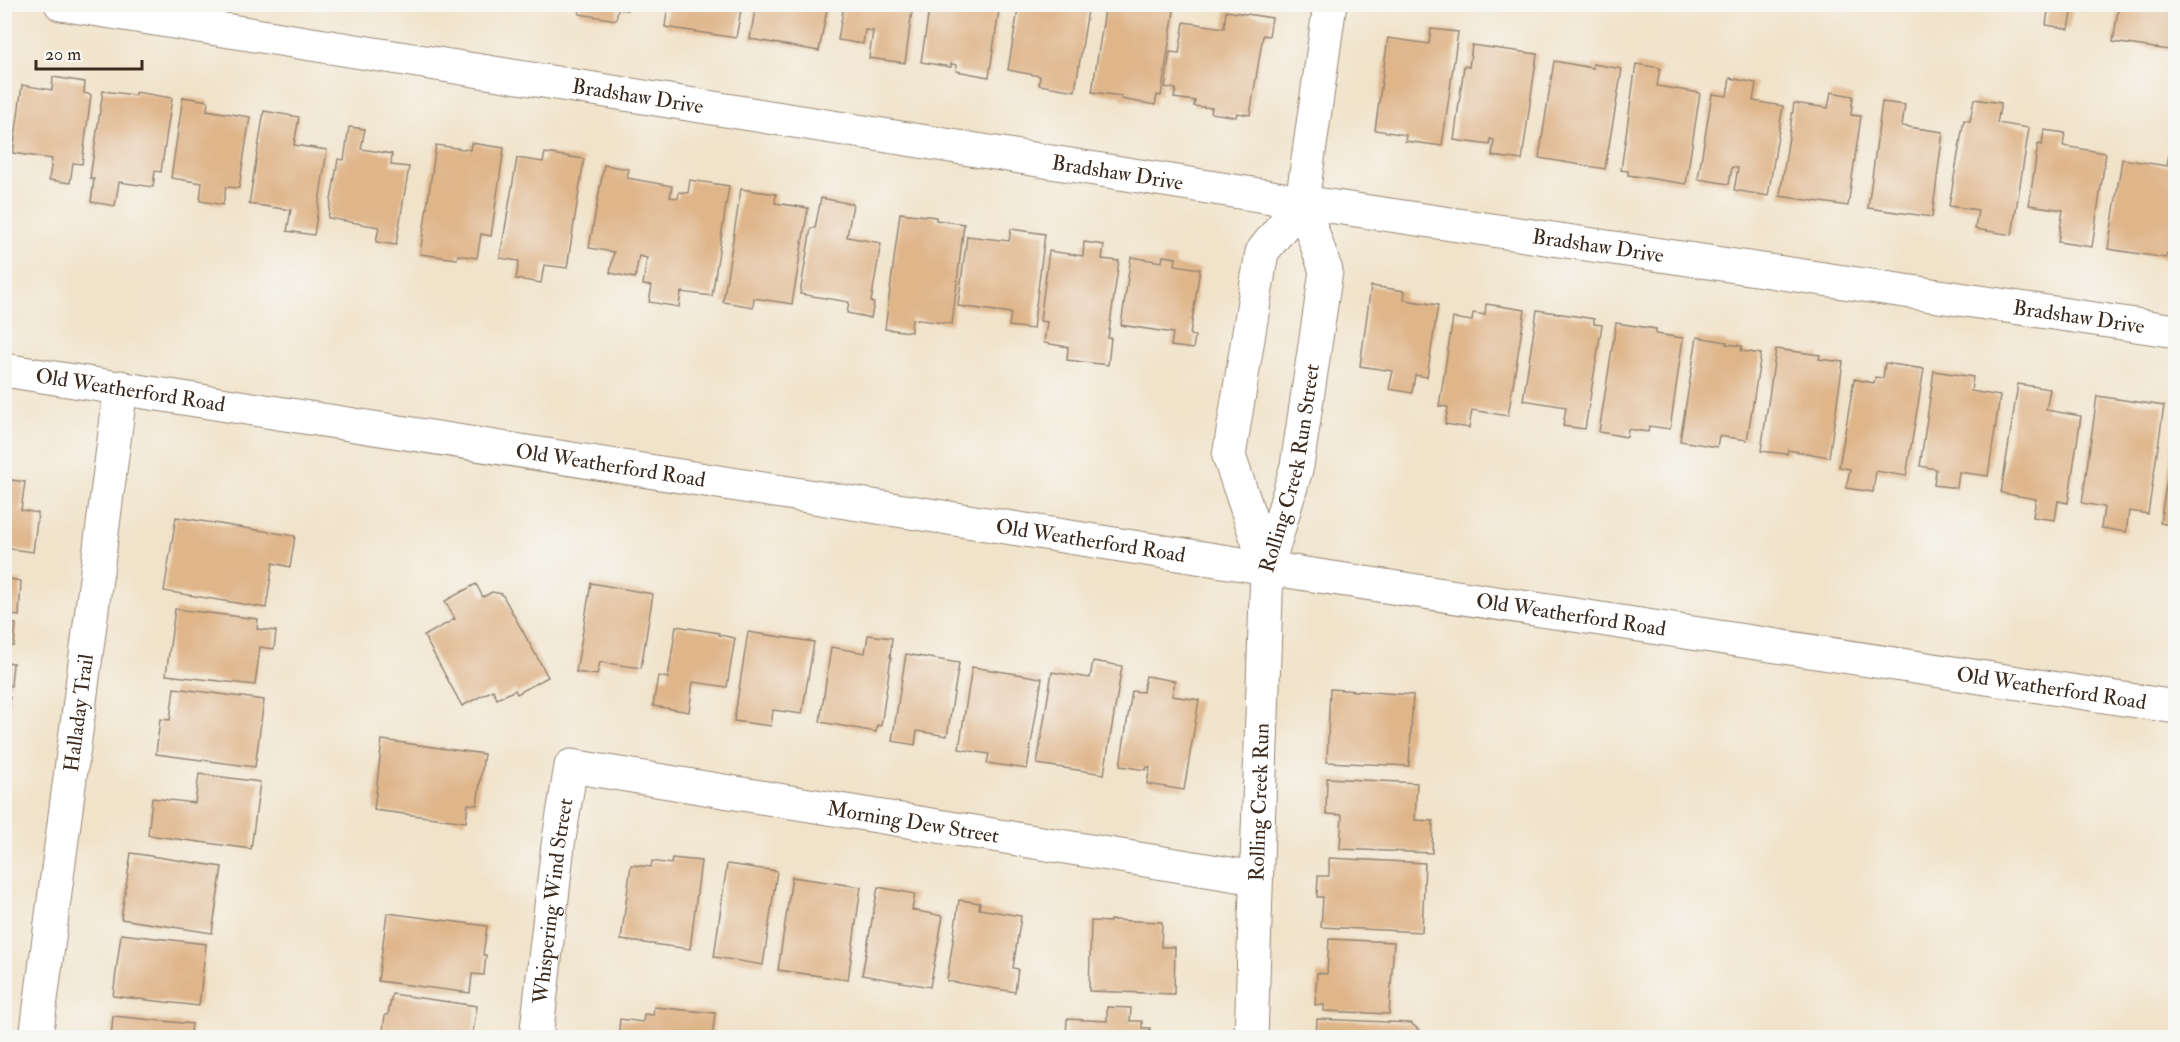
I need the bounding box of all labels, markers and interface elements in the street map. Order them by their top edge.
scale bar [36,33,142,71]
text: 20 m [45,43,81,66]
street label: Bradshaw Drive [570,72,705,120]
street label: Bradshaw Drive [1050,149,1185,196]
street label: Bradshaw Drive [1531,223,1666,269]
street label: Bradshaw Drive [2011,294,2147,340]
street label: Old Weatherford Road [34,362,228,418]
street label: Rolling Creek Run Street [1253,362,1326,576]
street label: Old Weatherford Road [514,437,708,493]
street label: Old Weatherford Road [994,512,1188,569]
street label: Old Weatherford Road [1474,587,1668,642]
street label: Halladay Trail [57,652,100,773]
street label: Old Weatherford Road [1955,660,2149,716]
street label: Rolling Creek Run [1243,722,1275,882]
street label: Morning Dew Street [825,795,1001,849]
street label: Whispering Wind Street [526,796,579,1006]

